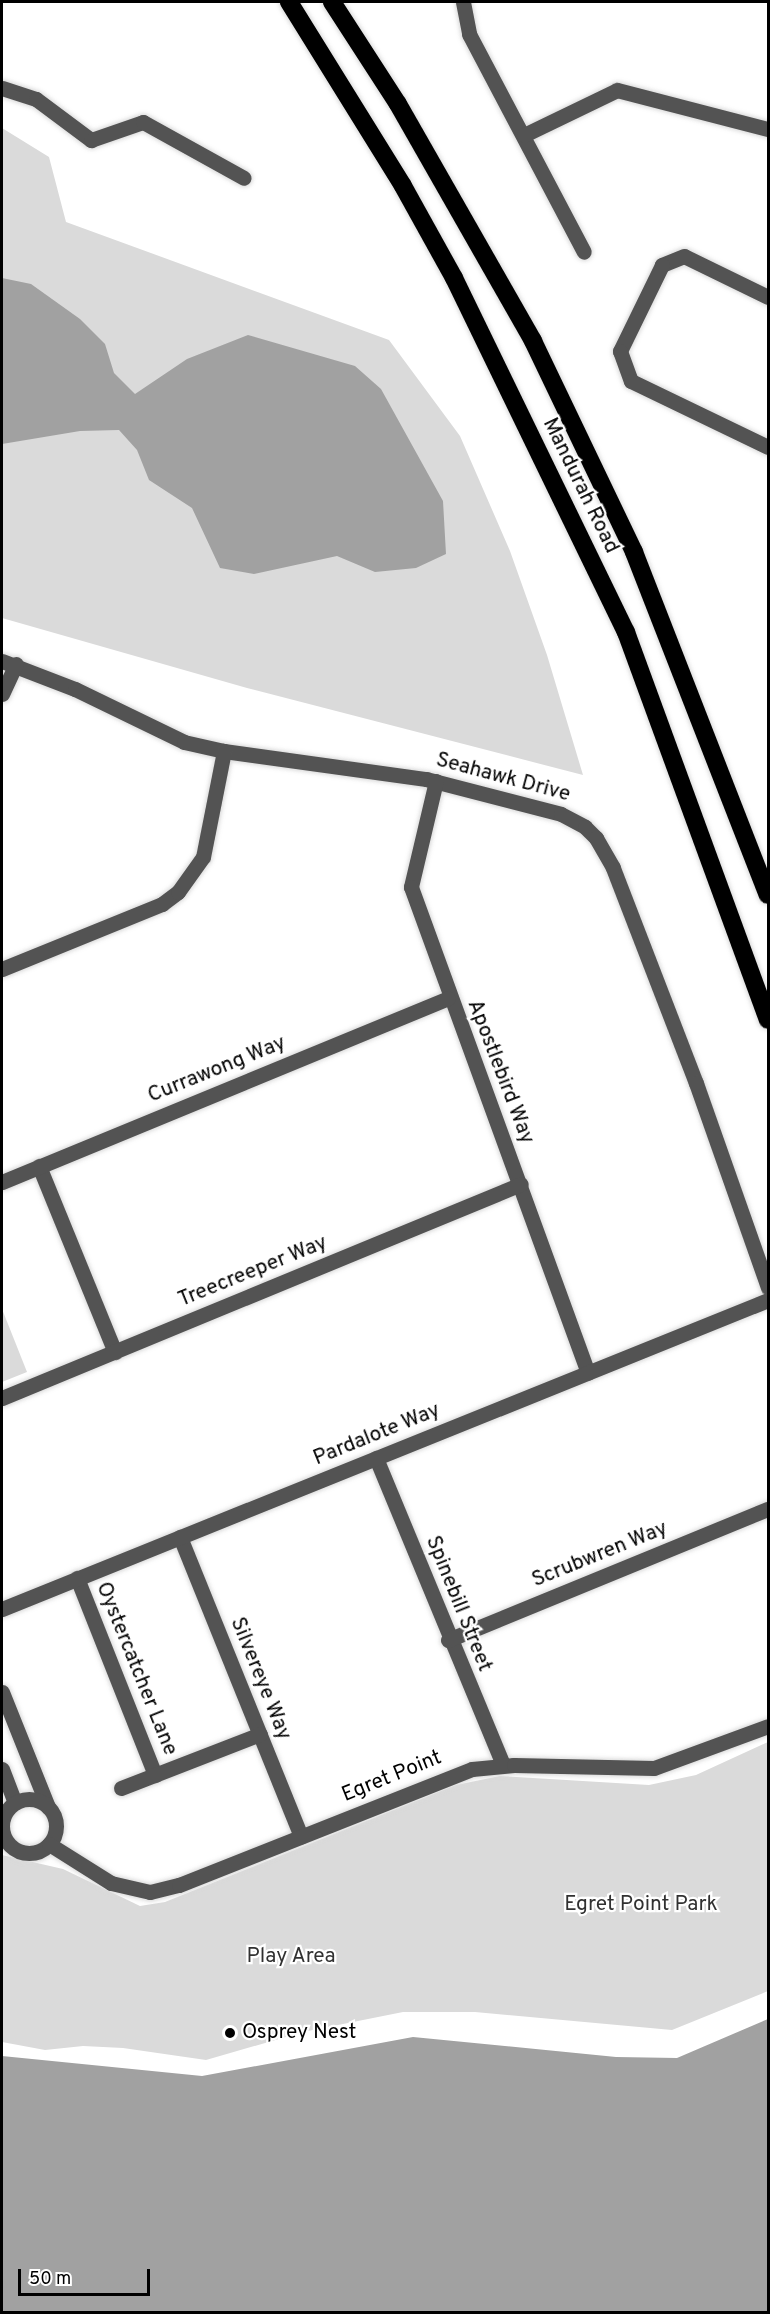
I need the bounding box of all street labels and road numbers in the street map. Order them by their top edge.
street label: Mandurah Road [536,414,624,558]
street label: Seahawk Drive [433,748,573,808]
street label: Apostlebird Way [461,996,539,1148]
street label: Currawong Way [144,1031,290,1109]
street label: Treecreeper Way [175,1231,331,1313]
street label: Pardalote Way [310,1398,444,1472]
street label: Scrubwren Way [528,1516,672,1594]
street label: Spinebill Street [419,1532,497,1676]
street label: Oystercatcher Lane [90,1579,182,1759]
street label: Silvereye Way [224,1614,296,1744]
street label: Egret Point [339,1746,445,1808]

